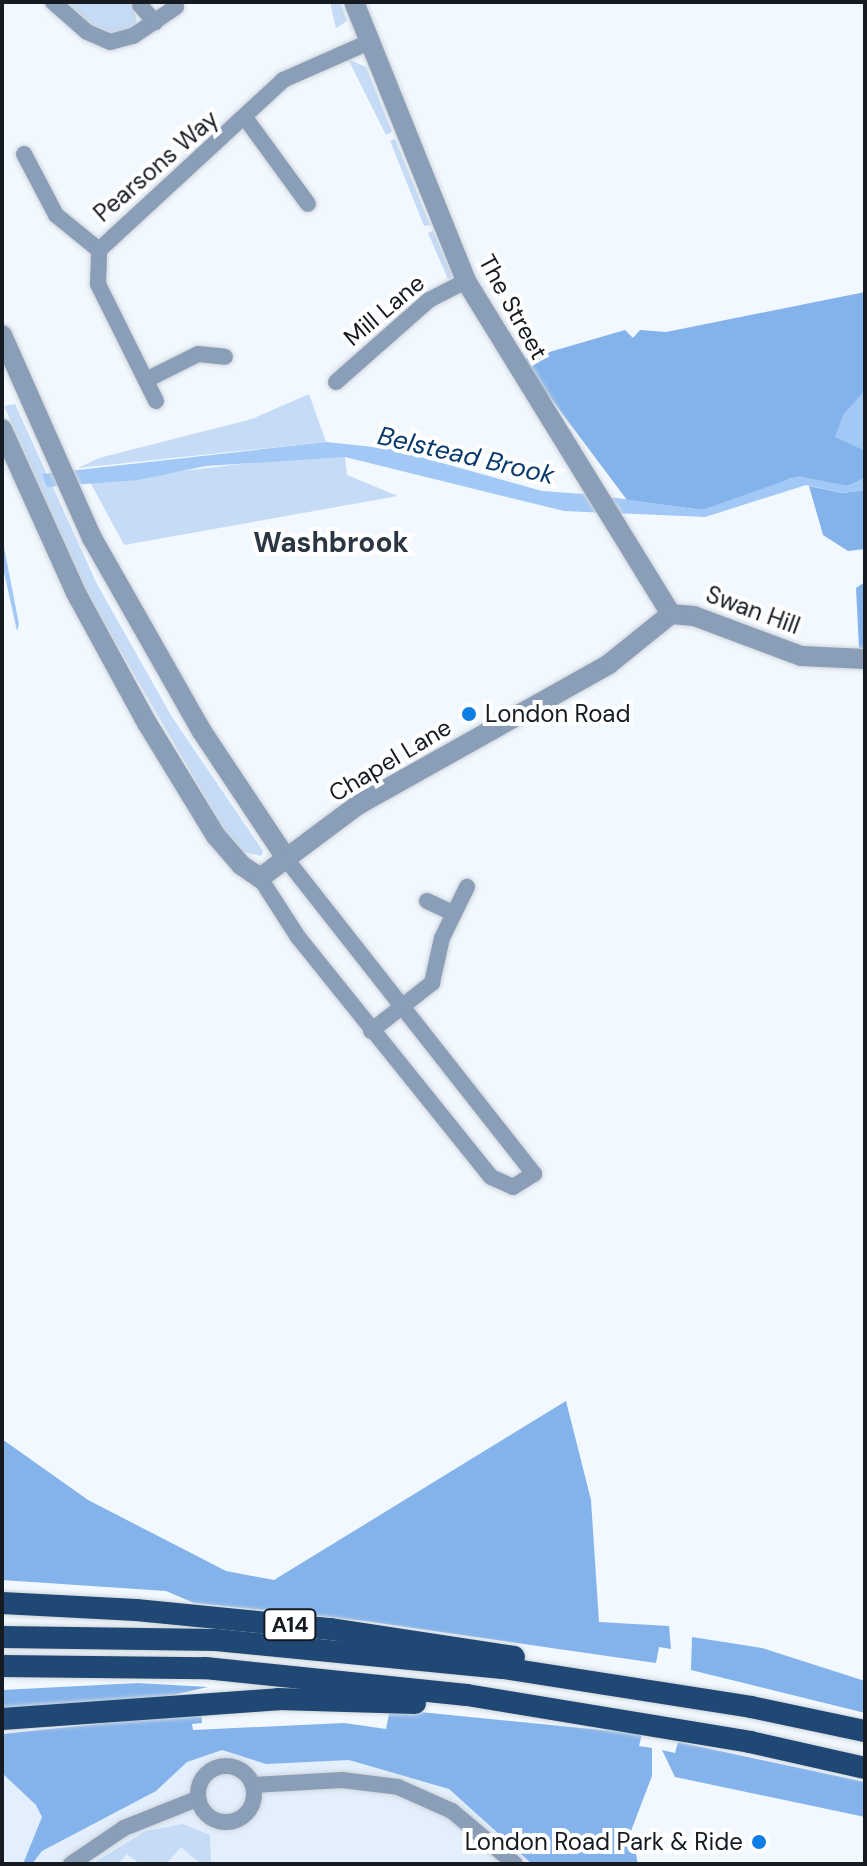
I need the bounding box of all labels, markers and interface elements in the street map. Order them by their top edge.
street label: Pearsons Way [88,104,224,228]
street label: The Street [472,250,554,364]
street label: Mill Lane [338,268,430,352]
water label: Belstead Brook [375,420,557,492]
district label: Washbrook [253,526,409,560]
street label: Swan Hill [702,580,804,640]
place label: London Road [485,700,630,728]
marker: London Road [460,705,478,723]
street label: Chapel Lane [324,712,456,808]
road number: A14 [262,1607,318,1643]
place label: London Road Park & Ride [465,1828,743,1856]
marker: London Road Park & Ride [750,1833,768,1851]

